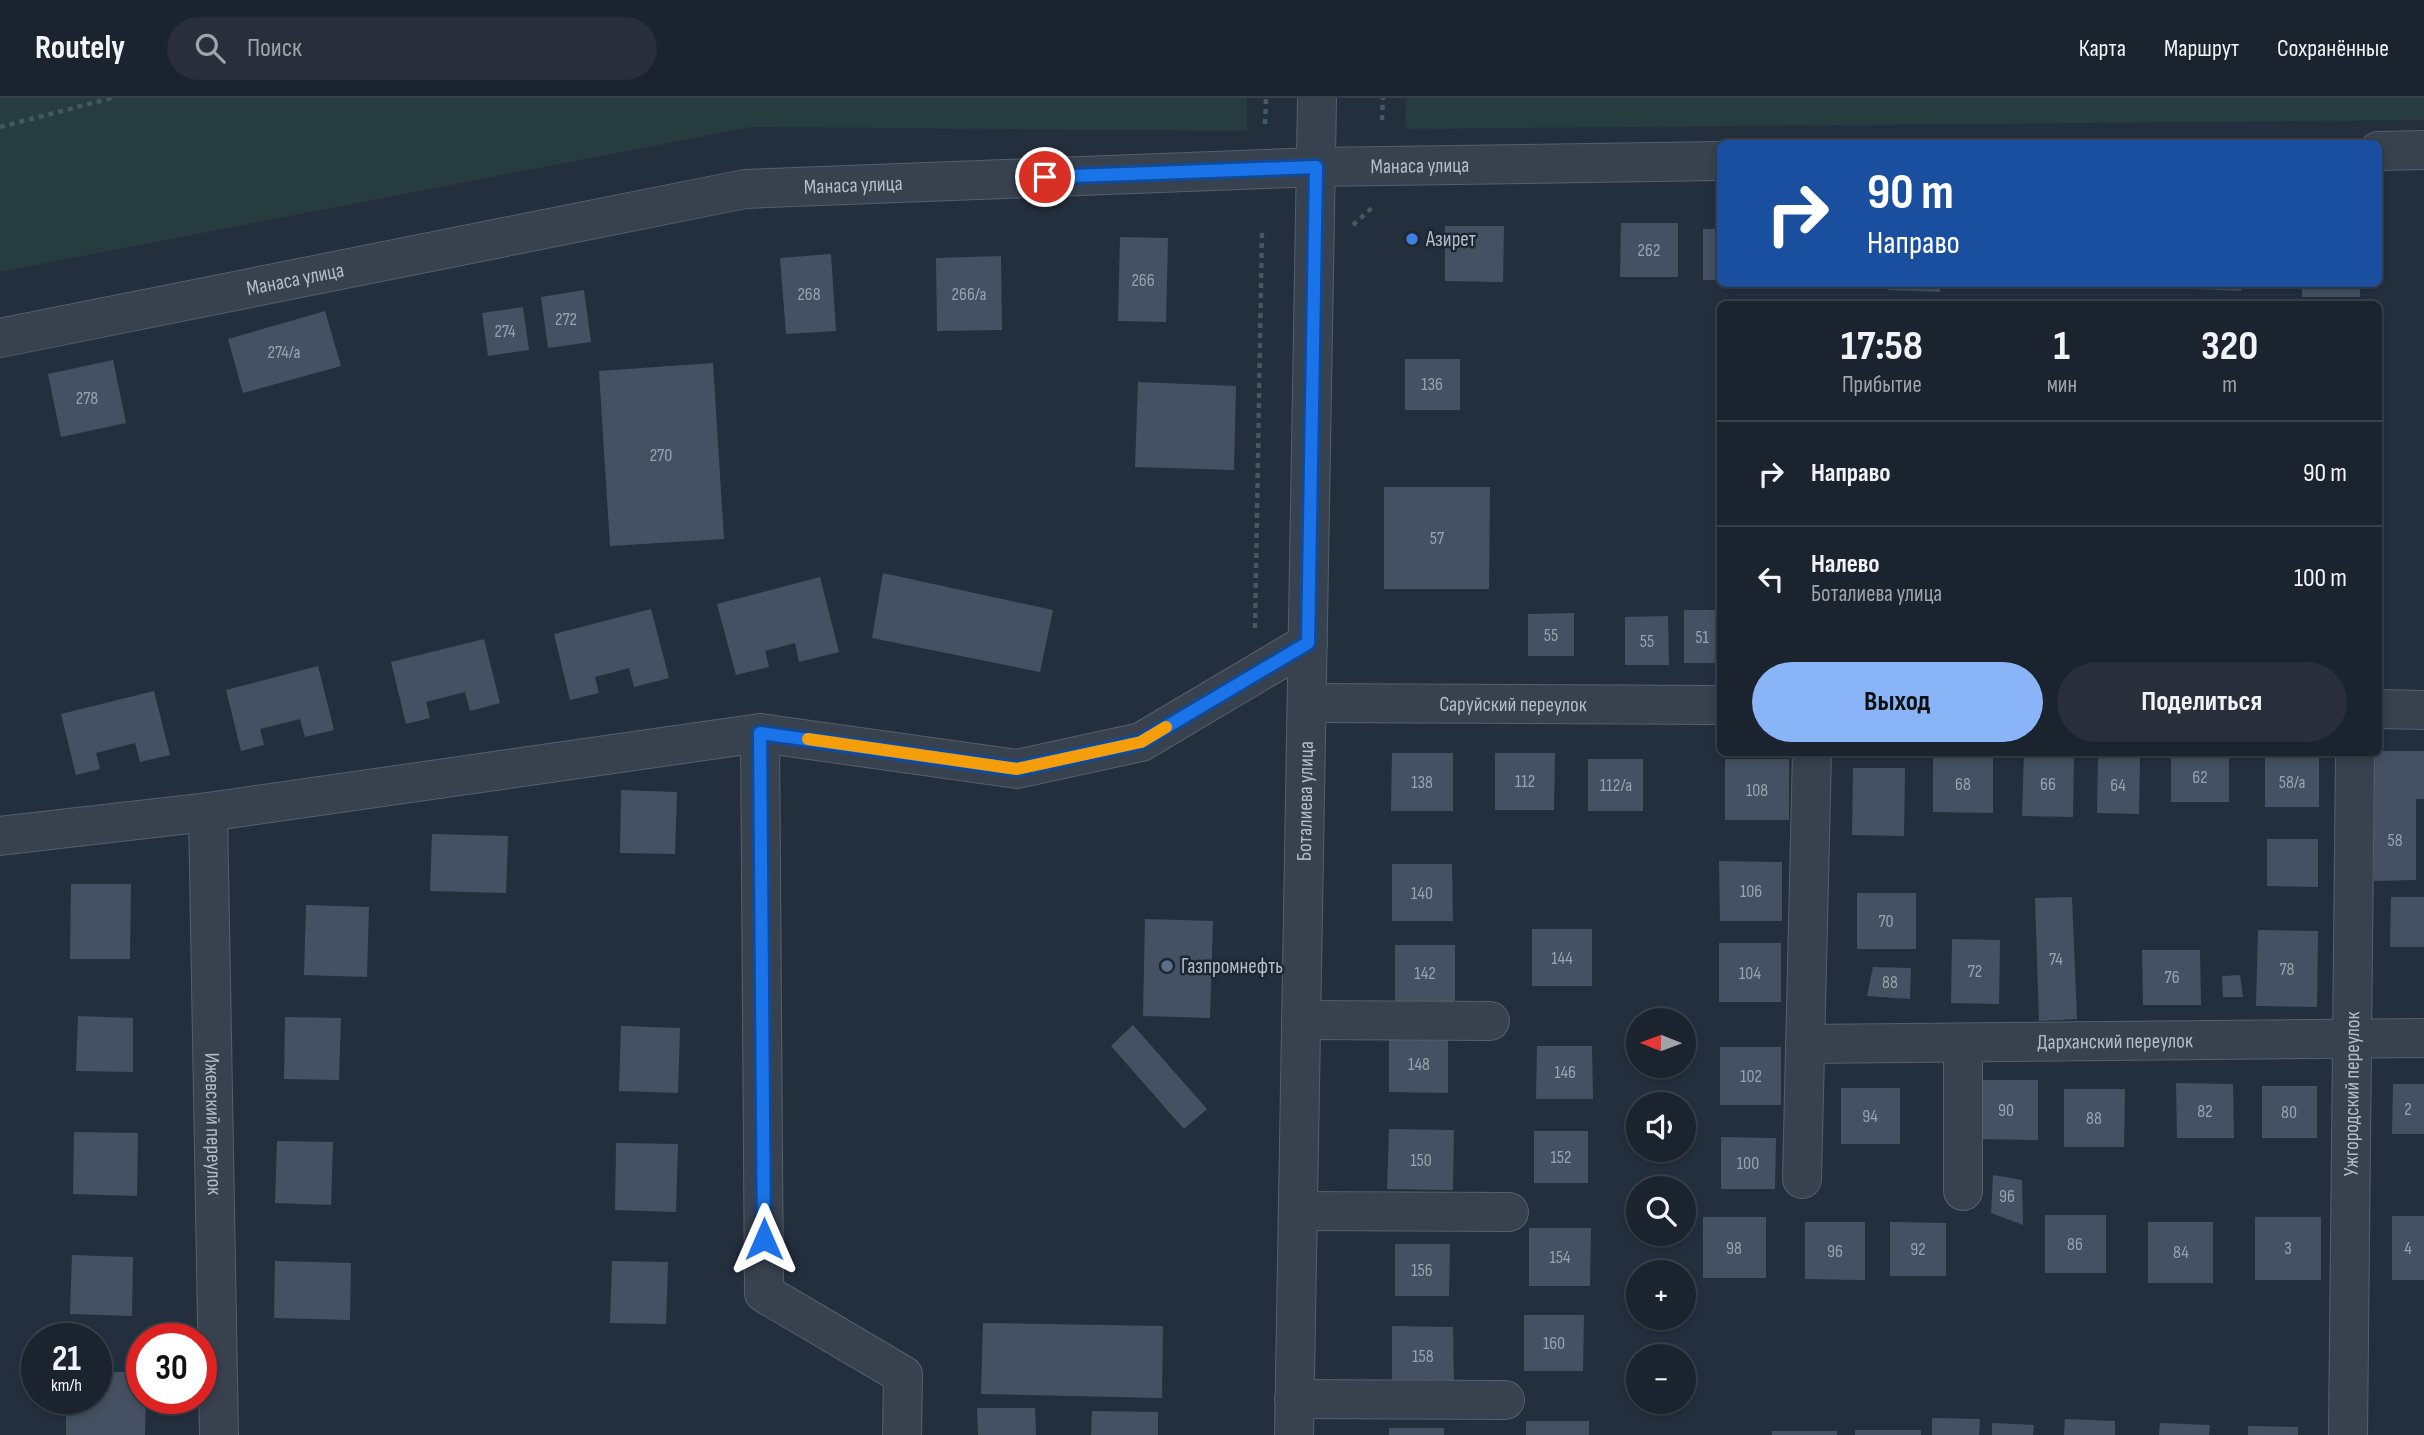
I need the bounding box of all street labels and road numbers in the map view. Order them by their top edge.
street label: Манаса улица [1370,152,1469,179]
street label: Манаса улица [803,170,903,199]
street label: Манаса улица [244,257,346,301]
street label: Саруйский переулок [1439,691,1587,717]
street label: Боталиева улица [1291,741,1318,861]
street label: Ужгородский переулок [2338,1011,2365,1177]
street label: Дарханский переулок [2037,1028,2193,1054]
street label: Ижевский переулок [200,1052,227,1195]

